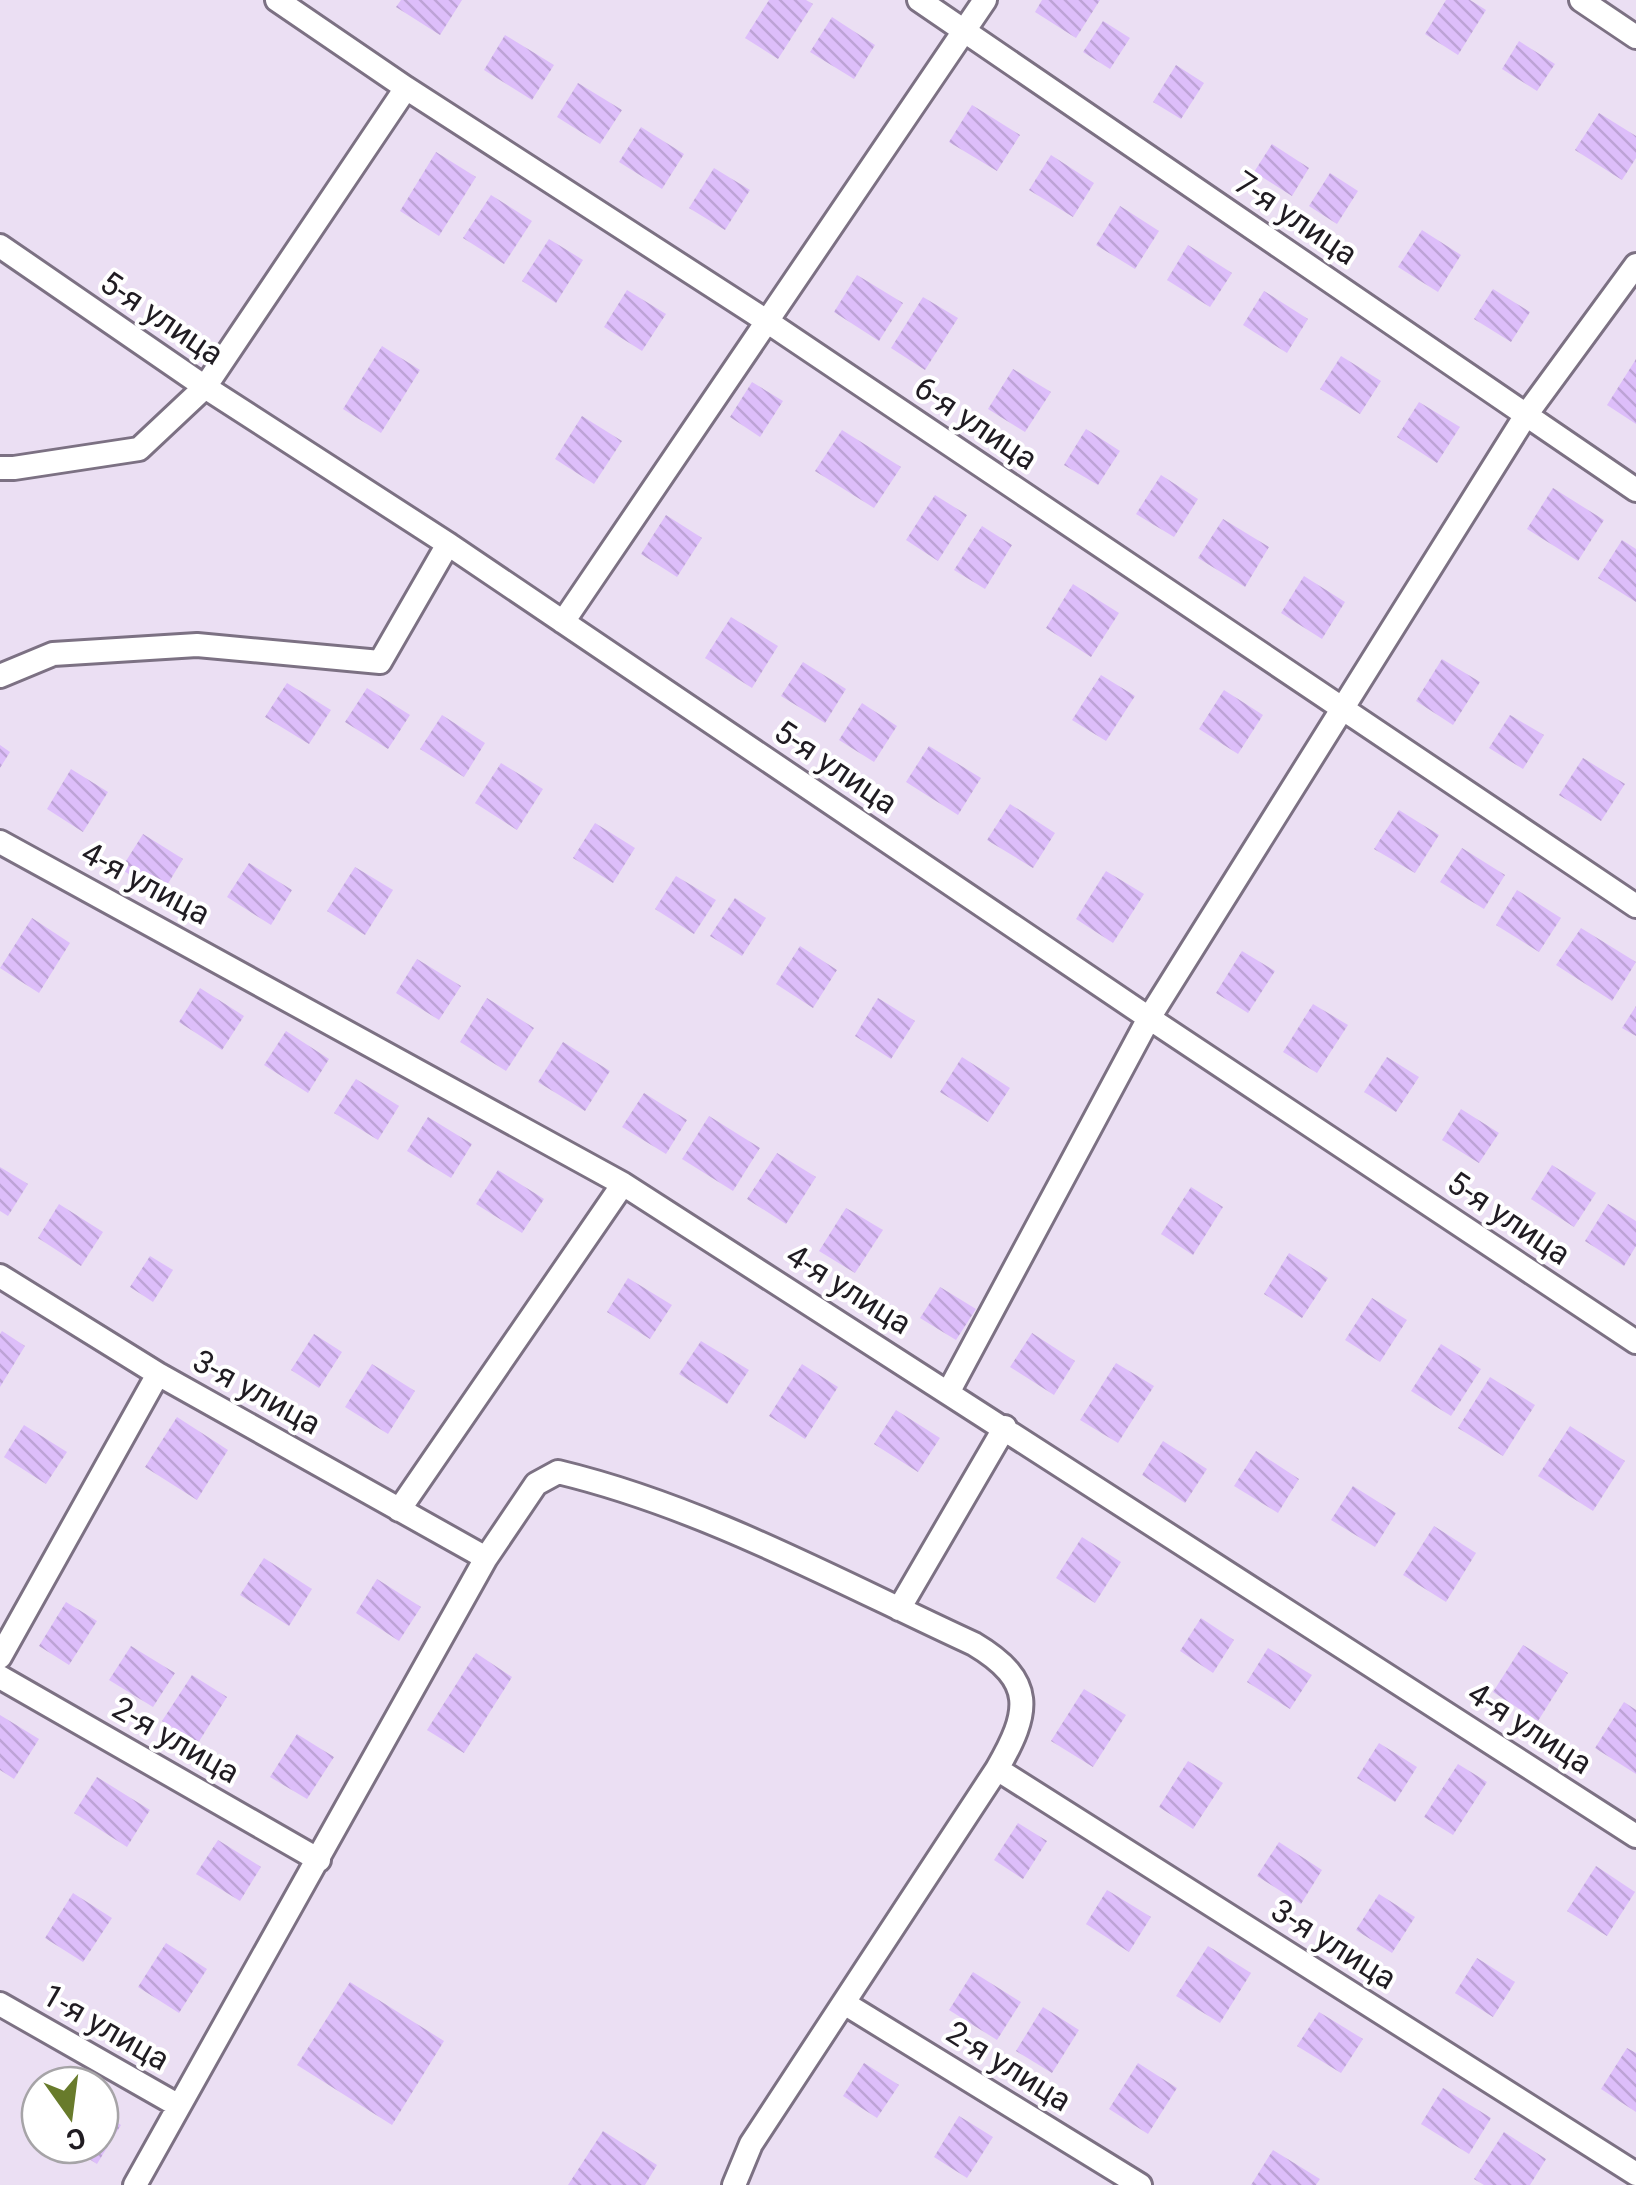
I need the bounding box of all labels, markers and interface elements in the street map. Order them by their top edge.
street label: 7-я улица [1227,163,1365,273]
street label: 5-я улица [93,263,231,373]
street label: 6-я улица [907,368,1045,478]
street label: 5-я улица [767,712,905,822]
street label: 4-я улица [75,833,217,933]
street label: 5-я улица [1440,1163,1578,1273]
street label: 4-я улица [779,1236,919,1342]
street label: 3-я улица [186,1341,328,1443]
street label: 4-я улица [1461,1674,1599,1782]
street label: 2-я улица [106,1689,246,1791]
street label: 3-я улица [1264,1891,1404,1997]
street label: 1-я улица [36,1976,176,2078]
street label: 2-я улица [939,2013,1079,2119]
north arrow [20,2065,120,2165]
text: С [63,2121,89,2157]

